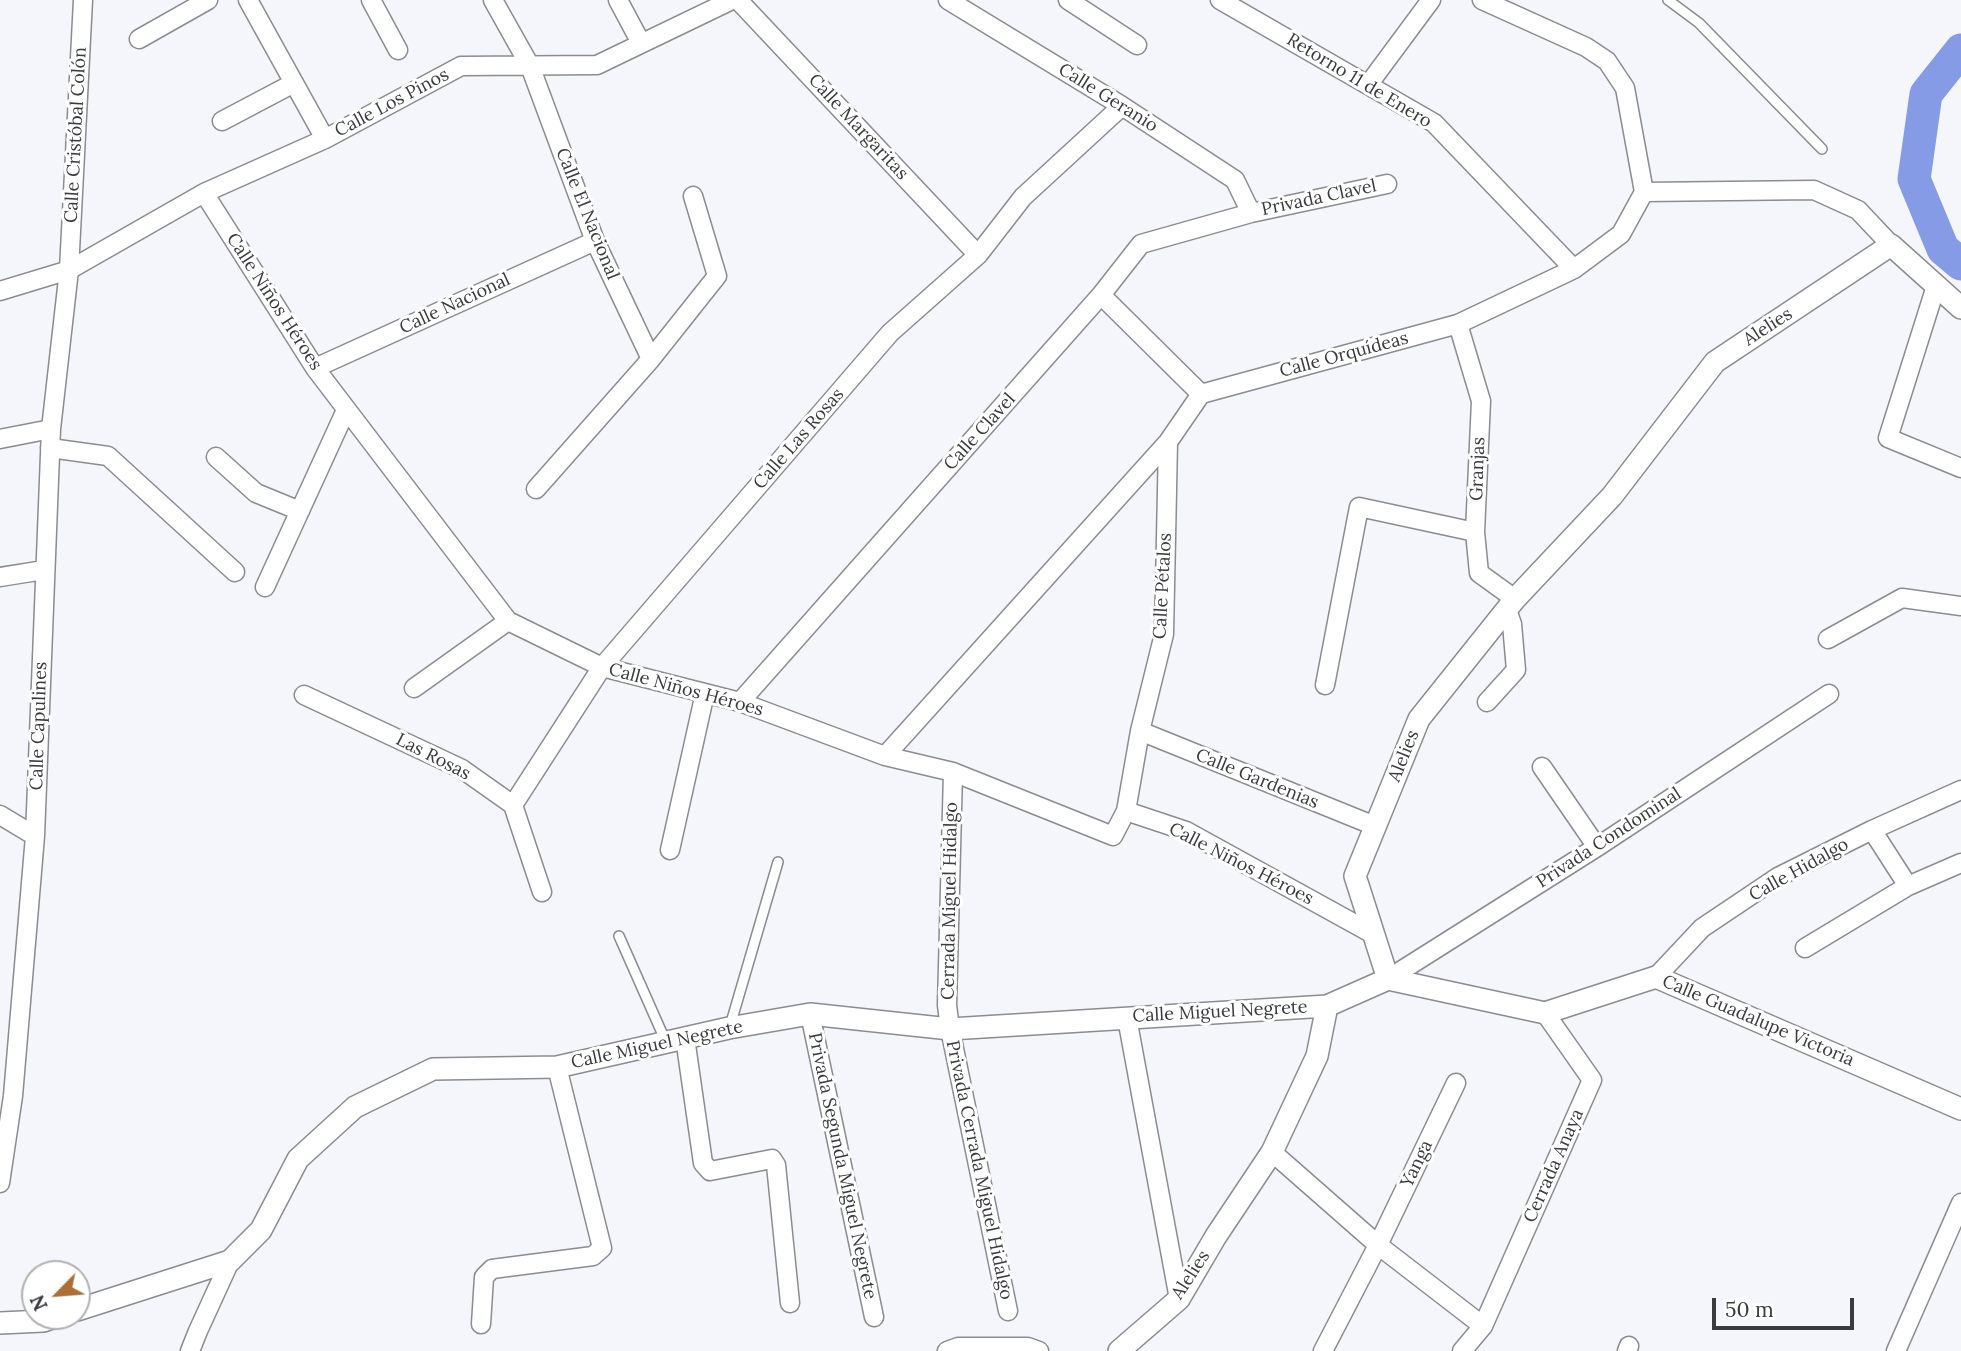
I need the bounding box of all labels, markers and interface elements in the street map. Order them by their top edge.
street label: Retorno 11 de Enero [1283,29,1435,133]
street label: Calle Cristóbal Colón [61,46,91,224]
street label: Calle Geranio [1054,59,1162,137]
street label: Calle Los Pinos [331,64,453,142]
street label: Calle Margaritas [804,70,912,184]
street label: Calle El Nacional [551,145,623,283]
street label: Privada Clavel [1260,175,1378,221]
street label: Calle Niños Héroes [222,229,326,375]
street label: Calle Nacional [396,269,514,339]
street label: Alelies [1739,303,1797,351]
street label: Calle Orquídeas [1277,327,1411,383]
street label: Calle Las Rosas [749,384,849,494]
street label: Calle Clavel [940,389,1020,475]
street label: Granjas [1466,437,1490,501]
street label: Calle Pétalos [1149,532,1177,640]
street label: Calle Niños Héroes [606,659,766,721]
street label: Calle Capulines [26,661,52,791]
street label: Alelies [1384,727,1424,785]
street label: Las Rosas [392,729,474,785]
street label: Calle Gardenias [1192,744,1322,814]
street label: Privada Condominal [1533,783,1685,893]
street label: Cerrada Miguel Hidalgo [937,802,963,1000]
street label: Calle Niños Héroes [1165,818,1317,910]
street label: Calle Hidalgo [1745,834,1853,906]
street label: Calle Guadalupe Victoria [1659,971,1857,1071]
street label: Calle Miguel Negrete [1132,997,1308,1027]
street label: Calle Miguel Negrete [569,1016,745,1074]
street label: Privada Segunda Miguel Negrete [803,1031,881,1301]
street label: Privada Cerrada Miguel Hidalgo [941,1038,1017,1302]
street label: Cerrada Anaya [1519,1106,1589,1226]
street label: Yanga [1396,1137,1438,1191]
street label: Alelies [1167,1246,1215,1304]
north arrow [21,1260,91,1330]
scale bar [1716,1284,1858,1328]
text: N [25,1291,53,1315]
text: 50 m [1725,1296,1774,1323]

